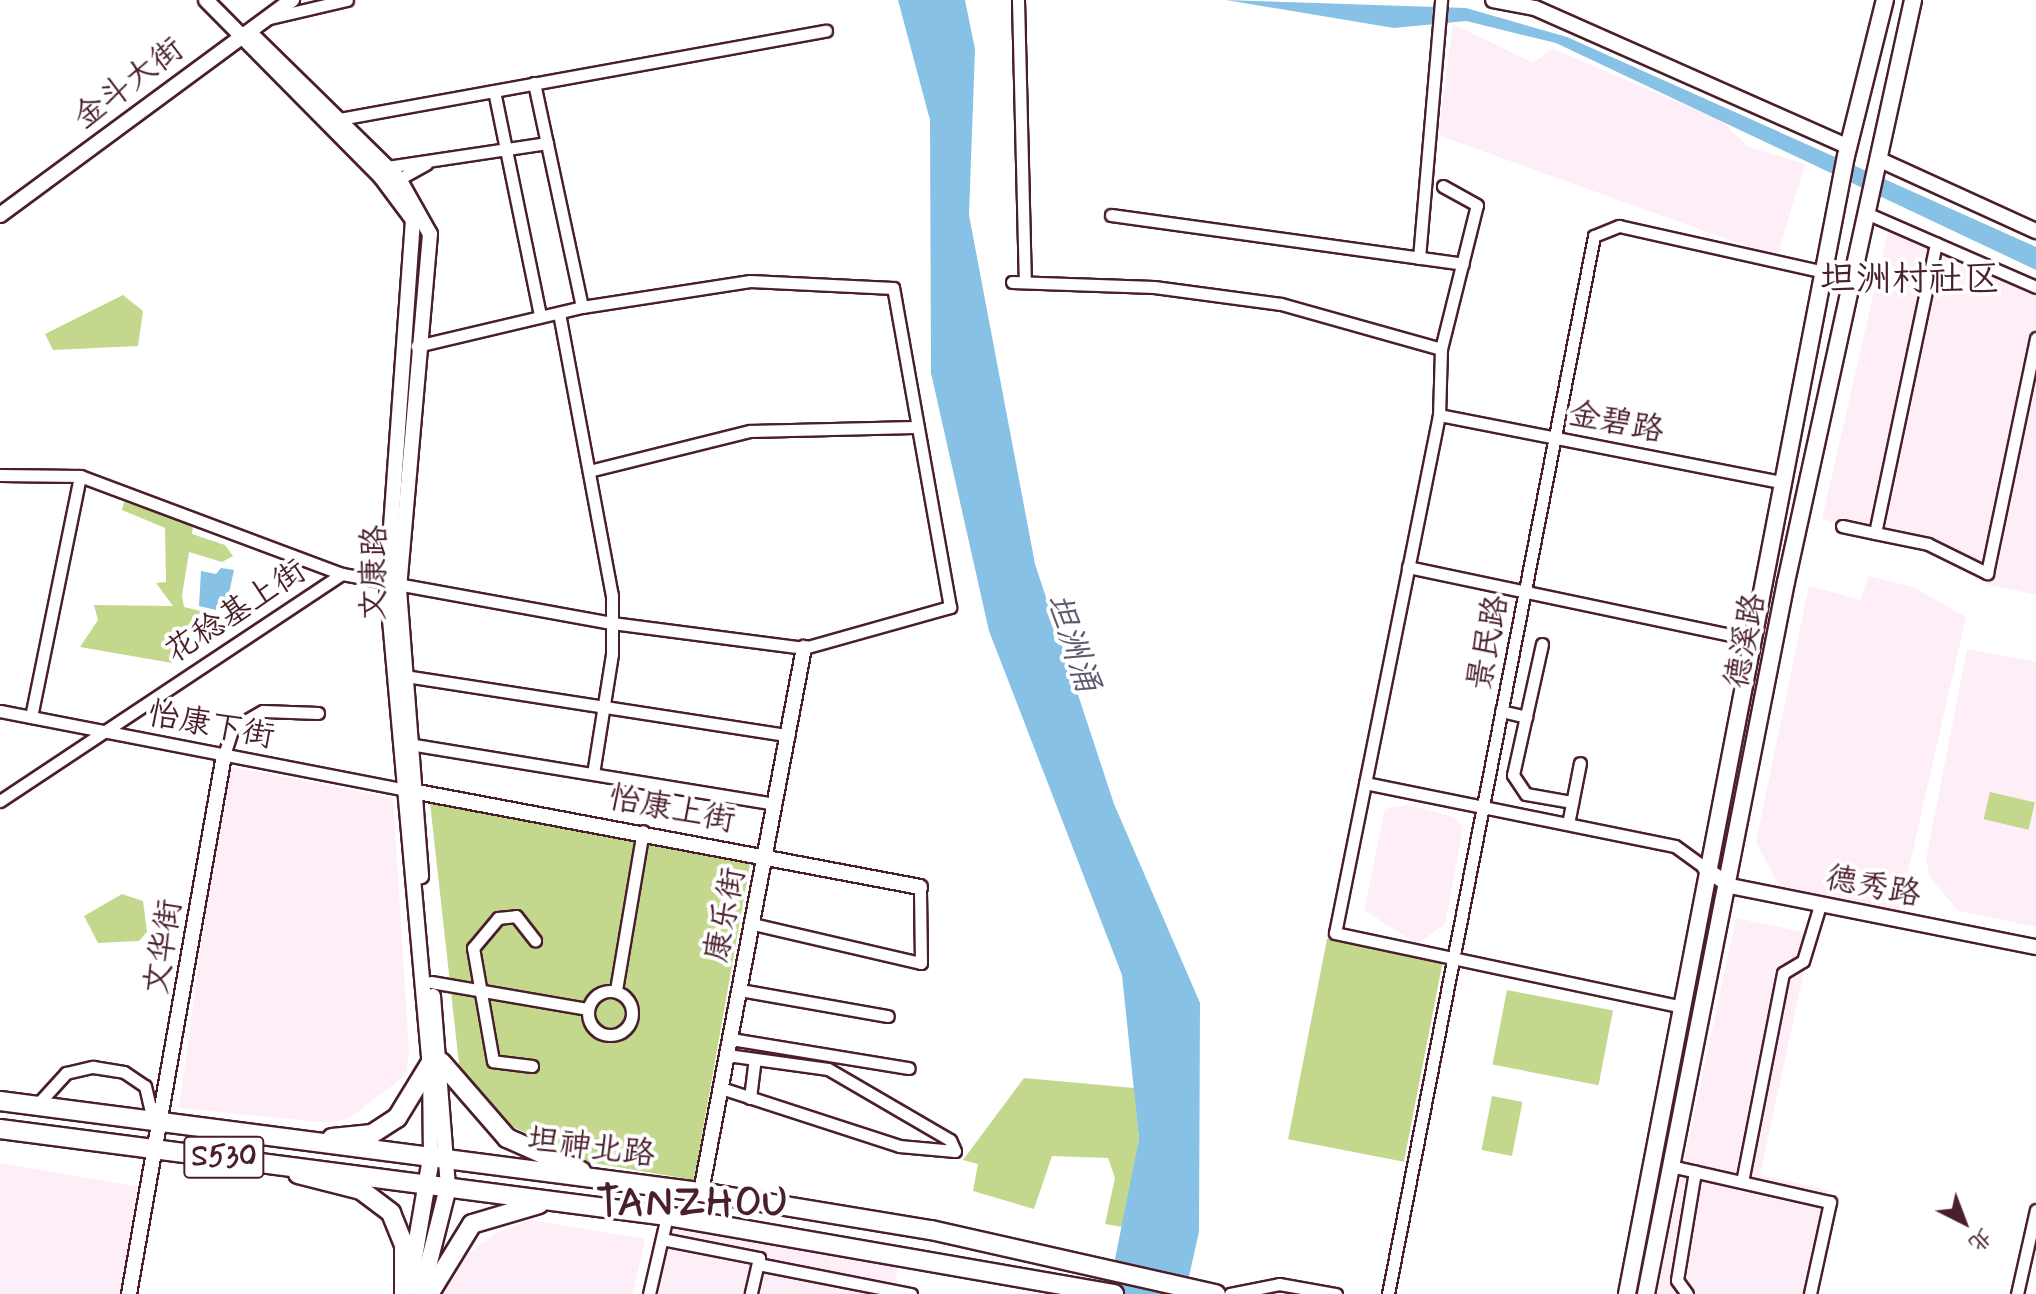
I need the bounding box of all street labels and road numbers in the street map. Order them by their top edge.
street label: 金斗大街 [66,30,192,138]
street label: 金碧路 [1565,395,1667,451]
street label: 文康路 [355,525,395,621]
street label: 花稔基上街 [158,552,314,672]
street label: 德溪路 [1718,590,1774,692]
street label: 景民路 [1461,592,1517,694]
street label: 怡康下街 [145,695,277,757]
street label: 怡康上街 [606,779,738,841]
street label: 德秀路 [1822,859,1924,915]
street label: 康乐街 [698,864,754,966]
street label: 文华街 [138,897,190,997]
street label: 坦神北路 [525,1121,657,1175]
road number: S530 [182,1131,266,1183]

